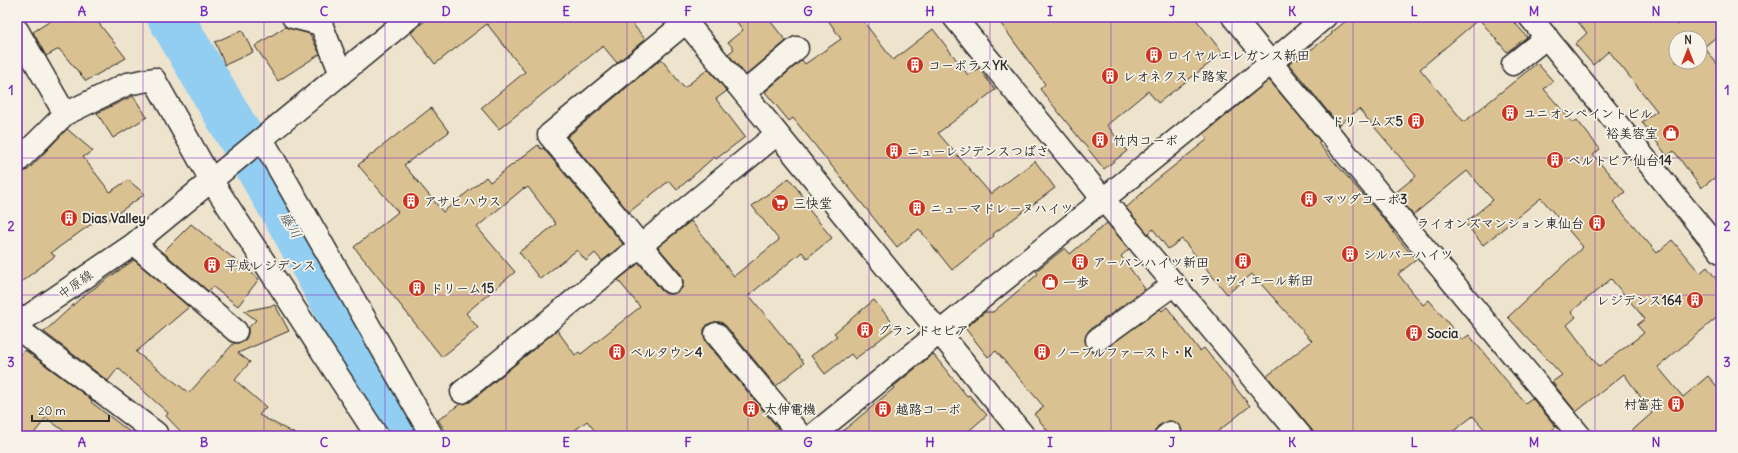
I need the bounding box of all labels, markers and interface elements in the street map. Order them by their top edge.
text: A [78,3,87,20]
text: B [200,3,209,20]
text: C [320,3,329,20]
text: D [441,3,451,20]
text: E [562,3,570,20]
text: F [684,3,692,20]
text: G [803,3,813,20]
text: H [925,3,935,20]
text: I [1047,3,1053,20]
text: J [1169,3,1176,20]
text: K [1288,3,1297,20]
text: L [1410,3,1418,20]
text: M [1529,3,1539,20]
text: N [1652,3,1660,20]
north arrow [1668,30,1708,70]
text: N [1684,33,1692,47]
building icon: ロイヤルエレガンス新田 [1144,45,1164,65]
place label: ロイヤルエレガンス新田 [1167,47,1310,64]
building icon: コーポラスYK [905,55,925,75]
place label: コーポラスYK [928,57,1009,74]
building icon: レオネクスト路家 [1100,66,1120,86]
place label: レオネクスト路家 [1123,68,1228,85]
text: 1 [8,82,14,99]
text: 1 [1724,82,1730,99]
building icon: ユニオンペイントビル [1500,103,1520,123]
place label: ユニオンペイントビル [1523,105,1653,122]
building icon: ドリームズ5 [1406,111,1426,131]
place label: ドリームズ5 [1331,113,1404,130]
shop icon: 裕美容室 [1661,123,1681,143]
place label: 裕美容室 [1606,125,1658,142]
building icon: 竹内コーポ [1090,130,1110,150]
place label: 竹内コーポ [1113,132,1178,149]
building icon: ニューレジデンスつばさ [884,141,904,161]
place label: ニューレジデンスつばさ [907,143,1049,160]
building icon: ベルトピア仙台14 [1545,150,1565,170]
place label: ベルトピア仙台14 [1568,152,1672,169]
building icon: マツダコーポ3 [1299,189,1319,209]
building icon: アサヒハウス [401,191,421,211]
place label: マツダコーポ3 [1322,191,1407,208]
place label: アサヒハウス [424,193,501,210]
supermarket icon: 三快堂 [770,193,790,213]
place label: 三快堂 [793,195,832,212]
building icon: ニューマドレーヌハイツ [907,198,927,218]
place label: ニューマドレーヌハイツ [930,200,1073,217]
building icon: Dias Valley [59,208,79,228]
water label: 藤川 [276,208,306,242]
place label: Dias Valley [82,210,146,227]
building icon: ライオンズマンション東仙台 [1587,213,1607,233]
place label: ライオンズマンション東仙台 [1417,215,1584,232]
text: 2 [7,218,15,235]
text: 2 [1723,218,1731,235]
building icon: シルバーハイツ [1340,244,1360,264]
place label: シルバーハイツ [1363,246,1453,263]
building icon: セ・ラ・ヴィエール新田 [1233,251,1253,271]
building icon: アーバンハイツ新田 [1070,252,1090,272]
place label: アーバンハイツ新田 [1093,254,1209,271]
building icon: 平成レジデンス [202,255,222,275]
place label: 平成レジデンス [225,257,316,274]
street label: 中原線 [54,266,97,303]
shop icon: 一歩 [1040,272,1060,292]
place label: セ・ラ・ヴィエール新田 [1172,272,1314,289]
place label: 一歩 [1063,274,1089,291]
building icon: ドリーム15 [407,278,427,298]
place label: ドリーム15 [430,280,495,297]
building icon: レジデンス164 [1685,290,1705,310]
place label: レジデンス164 [1597,292,1682,309]
building icon: グランドセピア [855,320,875,340]
place label: グランドセピア [878,322,969,339]
building icon: Socia [1404,323,1424,343]
place label: Socia [1427,325,1459,342]
building icon: ベルタウン4 [607,342,627,362]
building icon: ノーブルファースト・K [1032,342,1052,362]
place label: ベルタウン4 [630,344,703,361]
place label: ノーブルファースト・K [1055,344,1193,361]
text: 3 [7,354,15,371]
text: 3 [1723,354,1731,371]
building icon: 村富荘 [1666,394,1686,414]
place label: 村富荘 [1624,396,1663,413]
scale bar [32,397,109,423]
building icon: 太伸電機 [741,399,761,419]
building icon: 越路コーポ [873,399,893,419]
place label: 太伸電機 [764,401,816,418]
place label: 越路コーポ [895,401,961,418]
text: 20 m [38,403,66,418]
text: A [78,434,87,451]
text: B [200,434,209,451]
text: C [320,434,329,451]
text: D [441,434,451,451]
text: E [562,434,570,451]
text: F [684,434,692,451]
text: G [803,434,813,451]
text: H [925,434,935,451]
text: I [1047,434,1053,451]
text: J [1169,434,1176,451]
text: K [1288,434,1297,451]
text: L [1410,434,1418,451]
text: M [1529,434,1539,451]
text: N [1652,434,1660,451]

